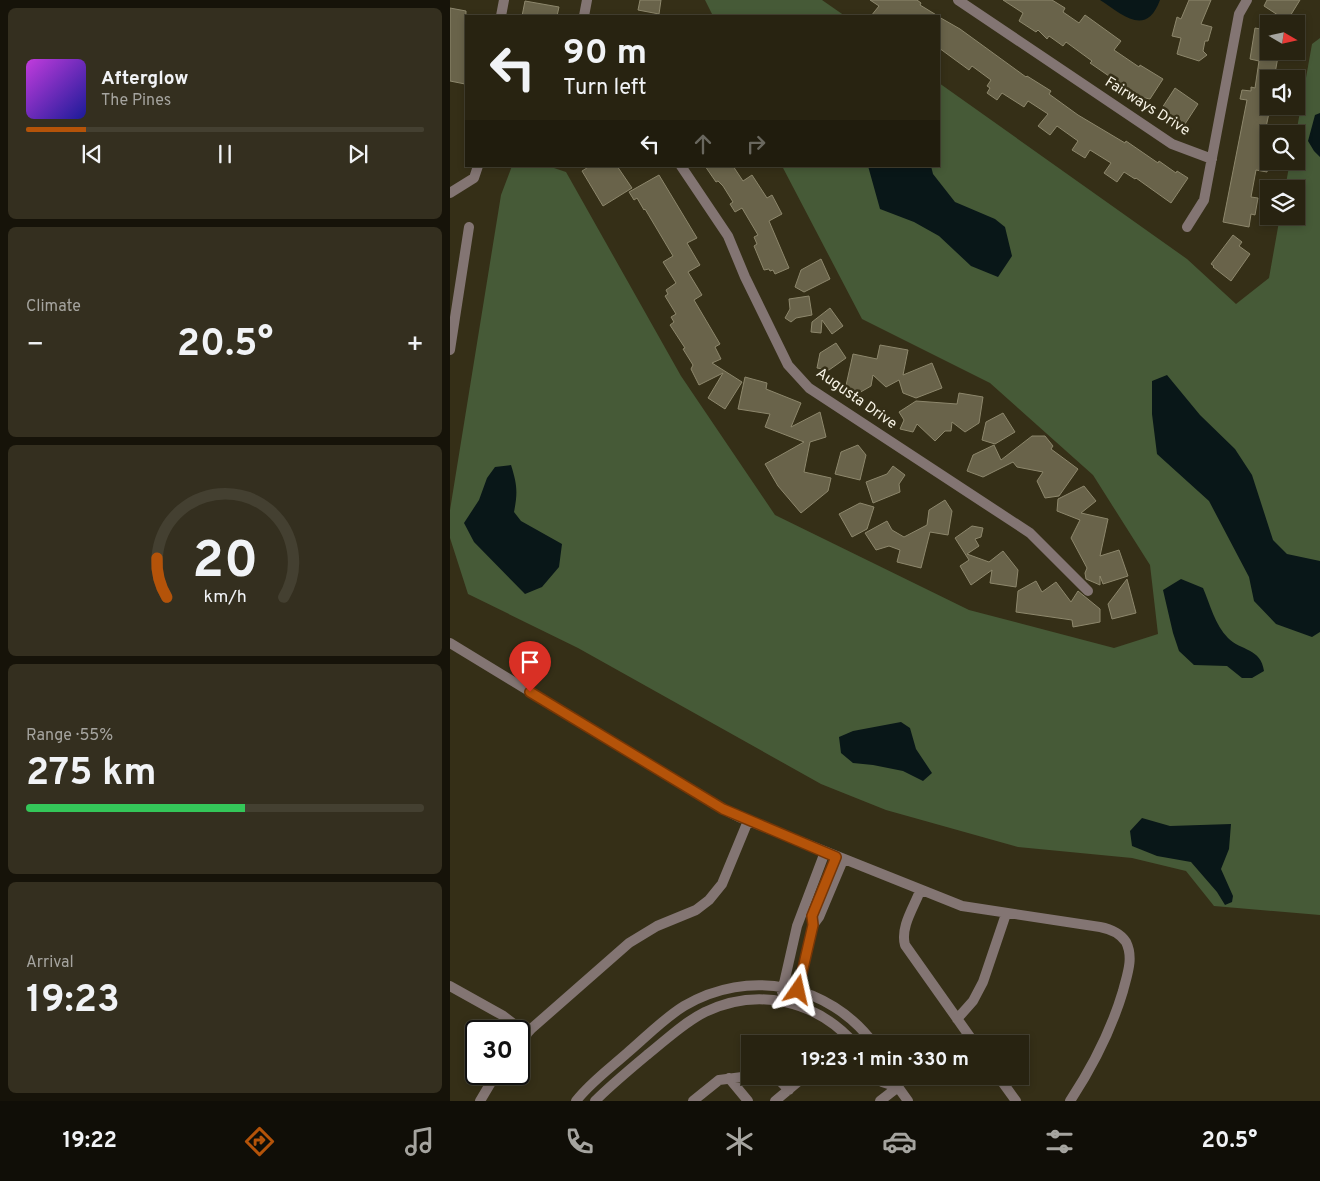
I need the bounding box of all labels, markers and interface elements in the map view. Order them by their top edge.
north arrow [1260,15,1305,60]
map controls [1260,15,1305,225]
text: 90 m [563,32,647,76]
icon: left [480,35,545,100]
text: Afterglow [101,67,189,91]
button: sound [1260,70,1305,115]
street label: Fairways Drive [1101,73,1193,141]
text: Turn left [563,75,646,102]
text: The Pines [101,91,171,111]
button: search [1260,125,1305,170]
icon: left [636,130,664,158]
icon: ahead [689,130,717,158]
icon: right [742,130,770,158]
icon: previous [78,140,106,168]
icon: pause [211,140,239,168]
icon: next [344,140,372,168]
button: layers [1260,180,1305,225]
text: Climate [26,297,81,317]
text: 20.5° [177,321,273,370]
text: − [26,328,44,364]
text: + [406,328,424,364]
street label: Augusta Drive [812,364,900,434]
text: 20 [192,530,258,596]
text: km/h [203,586,247,609]
pin [509,641,551,692]
icon: arrive [516,648,544,676]
text: Range · 55% [26,726,113,746]
text: 275 km [26,750,157,799]
text: Arrival [26,953,74,973]
position arrow [771,963,823,1015]
text: 19:23 [26,977,120,1026]
speed limit sign: 30 [465,1020,530,1085]
text: 19:23 · 1 min · 330 m [801,1048,969,1072]
icon: directions [242,1124,277,1159]
icon: music [402,1124,437,1159]
icon: phone [562,1124,597,1159]
icon: climate [722,1124,757,1159]
icon: car [882,1124,917,1159]
icon: filters [1042,1124,1077,1159]
text: 19:22 [62,1128,117,1155]
text: 20.5° [1202,1128,1257,1155]

